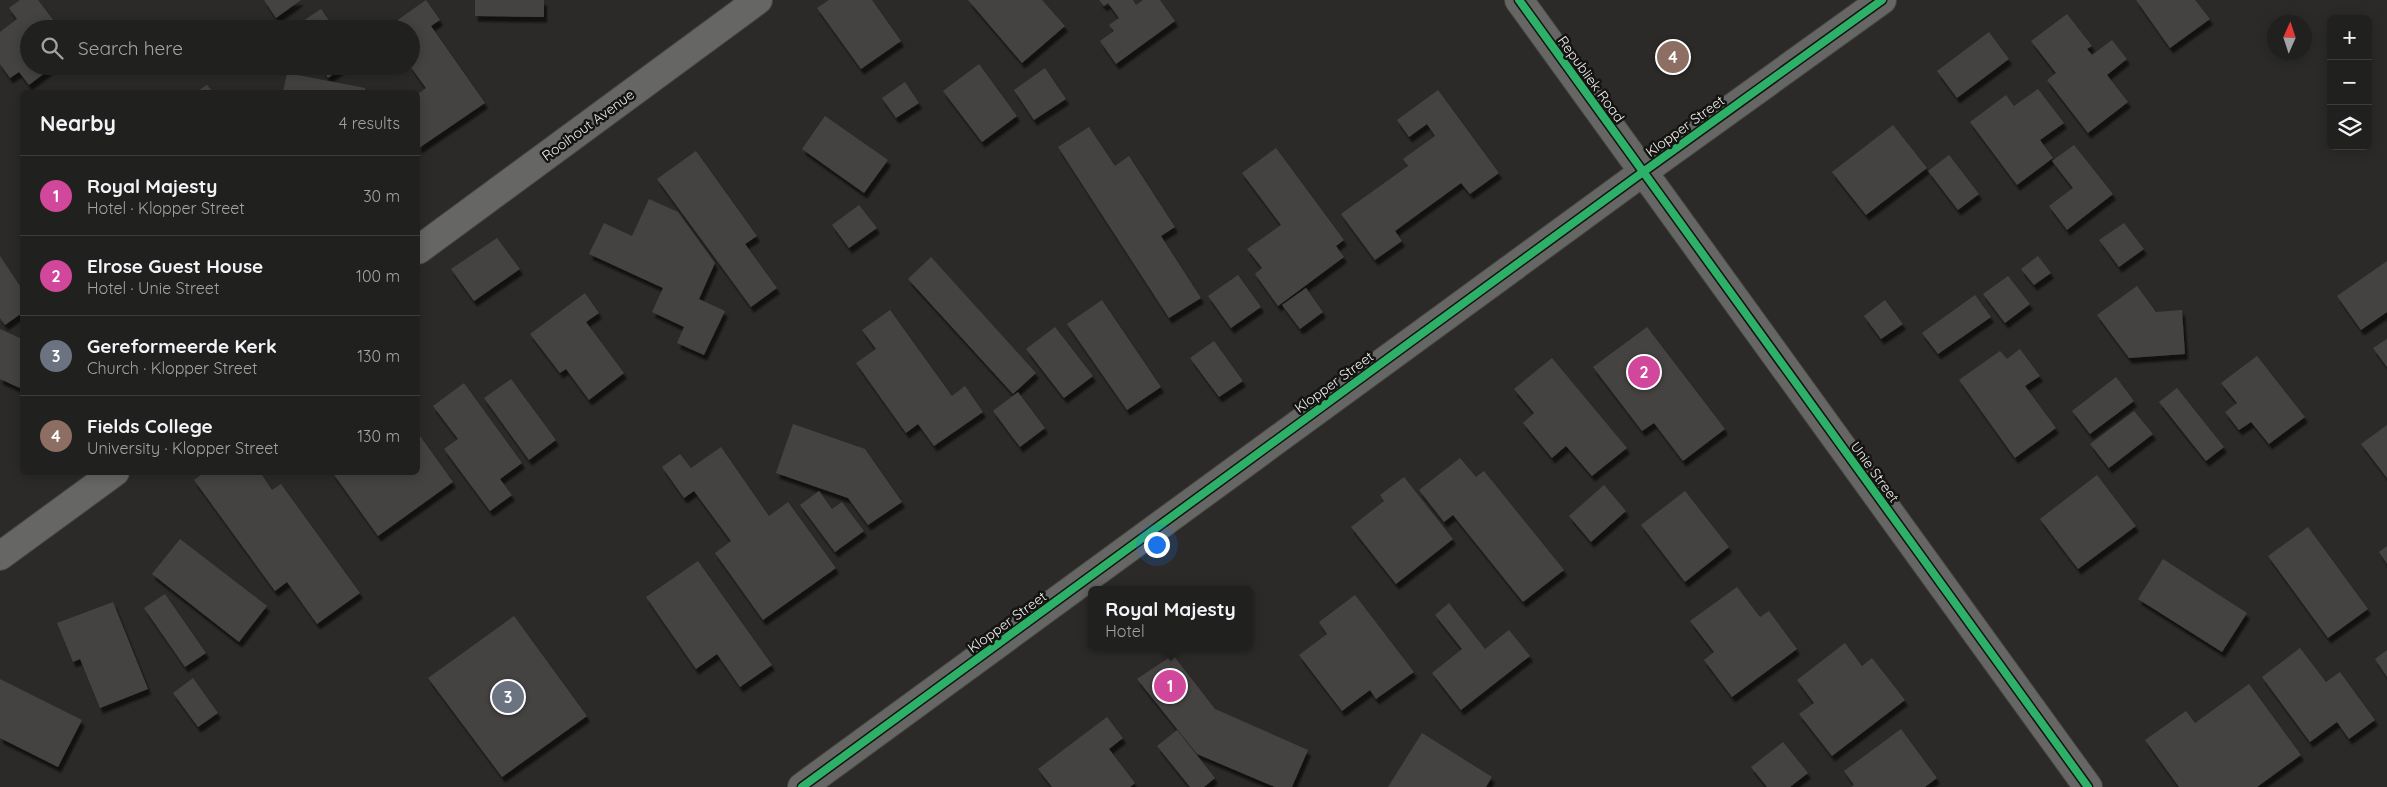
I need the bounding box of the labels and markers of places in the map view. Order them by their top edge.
pin: 4 [1657,38,1689,76]
pin: 2 [1628,353,1660,391]
pin: 1 [1154,667,1186,705]
pin: 3 [492,678,524,716]

